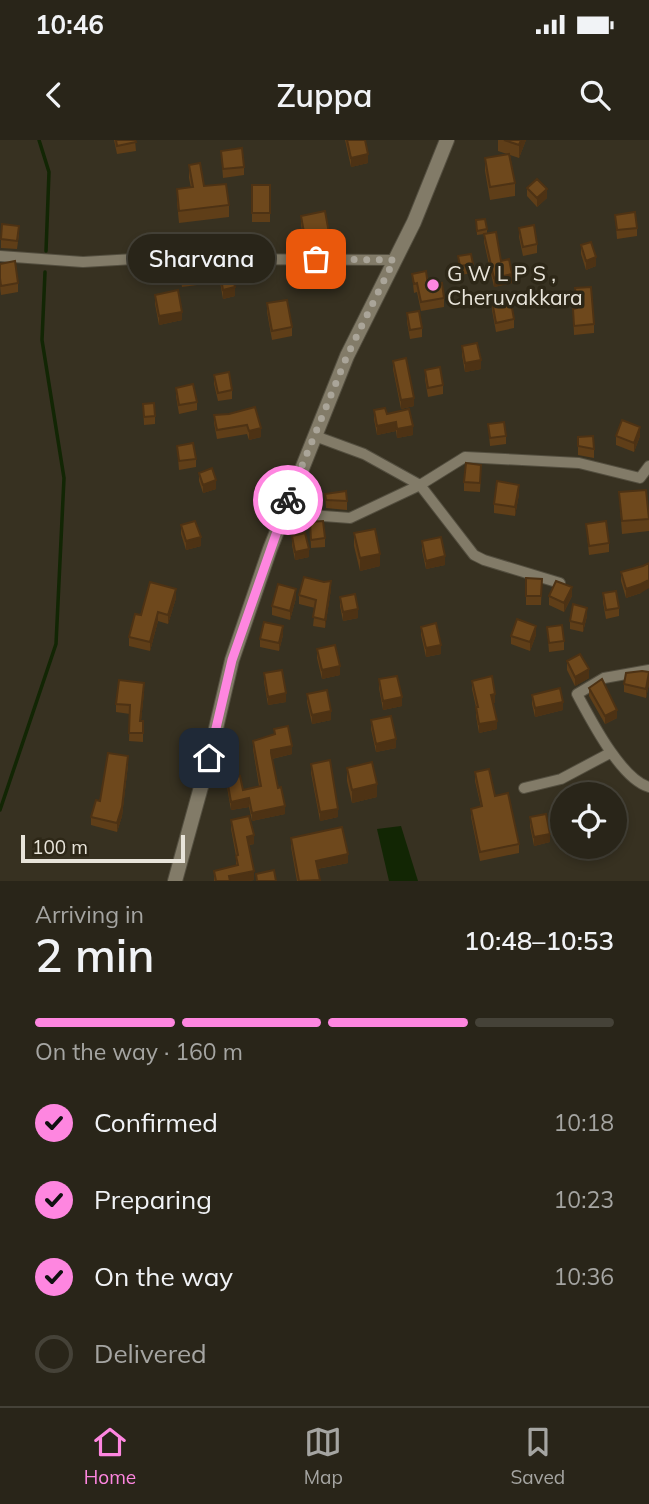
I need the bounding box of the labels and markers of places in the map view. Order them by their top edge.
pin [286,229,346,289]
callout: Sharvana [127,234,274,284]
place label: G W L P S , Cheruvakkara [447,260,583,310]
marker: G W L P S , Cheruvakkara [425,277,441,293]
pin [179,728,239,788]

